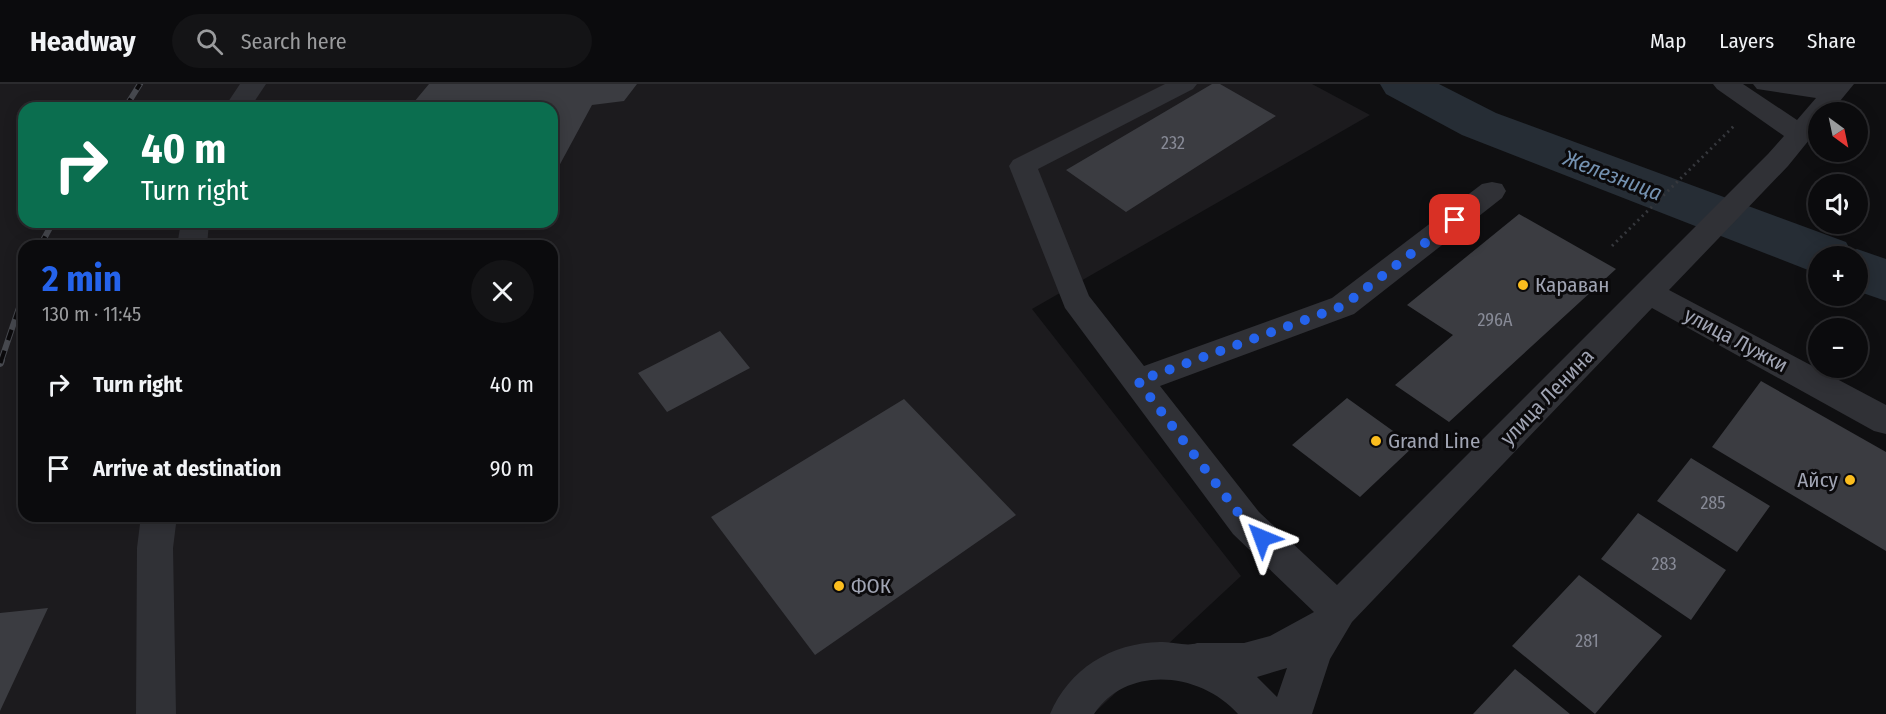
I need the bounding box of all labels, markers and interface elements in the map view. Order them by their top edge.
search box [172,14,592,68]
text: Headway [30,25,136,58]
icon: search [193,25,226,58]
text: Search here [241,28,347,55]
text: Map [1650,28,1686,54]
text: Layers [1719,28,1774,54]
text: Share [1807,28,1856,54]
north arrow [1808,102,1868,162]
map controls [1808,102,1868,378]
text: 40 m [141,124,226,174]
icon: right [42,126,120,204]
house number: 232 [1161,132,1185,154]
water label: Железница [1559,144,1666,207]
button: sound [1808,174,1868,234]
text: Turn right [141,175,249,207]
pin [1429,194,1480,245]
icon: arrive [1438,203,1471,236]
button: + [1808,246,1868,306]
text: 2 min [42,257,122,301]
button: close [471,260,534,323]
place label: Караван [1535,272,1609,298]
marker: Караван [1516,278,1530,292]
text: 130 m · 11:45 [42,302,141,326]
street label: улица Лужки [1680,302,1792,378]
house number: 296А [1478,309,1513,331]
button: − [1808,318,1868,378]
street label: улица Ленина [1495,343,1599,451]
icon: right [42,368,75,401]
text: Turn right [93,371,182,398]
text: 40 m [490,371,534,398]
place label: Grand Line [1388,428,1480,454]
marker: Grand Line [1369,434,1383,448]
icon: arrive [42,452,75,485]
text: Arrive at destination [93,455,281,482]
text: 90 m [490,455,534,482]
place label: Айсу [1797,467,1839,493]
marker: Айсу [1843,473,1857,487]
house number: 285 [1700,492,1726,514]
position arrow [1230,506,1294,570]
house number: 283 [1651,553,1677,575]
place label: ФОК [851,573,892,599]
marker: ФОК [832,579,846,593]
house number: 281 [1575,630,1599,652]

